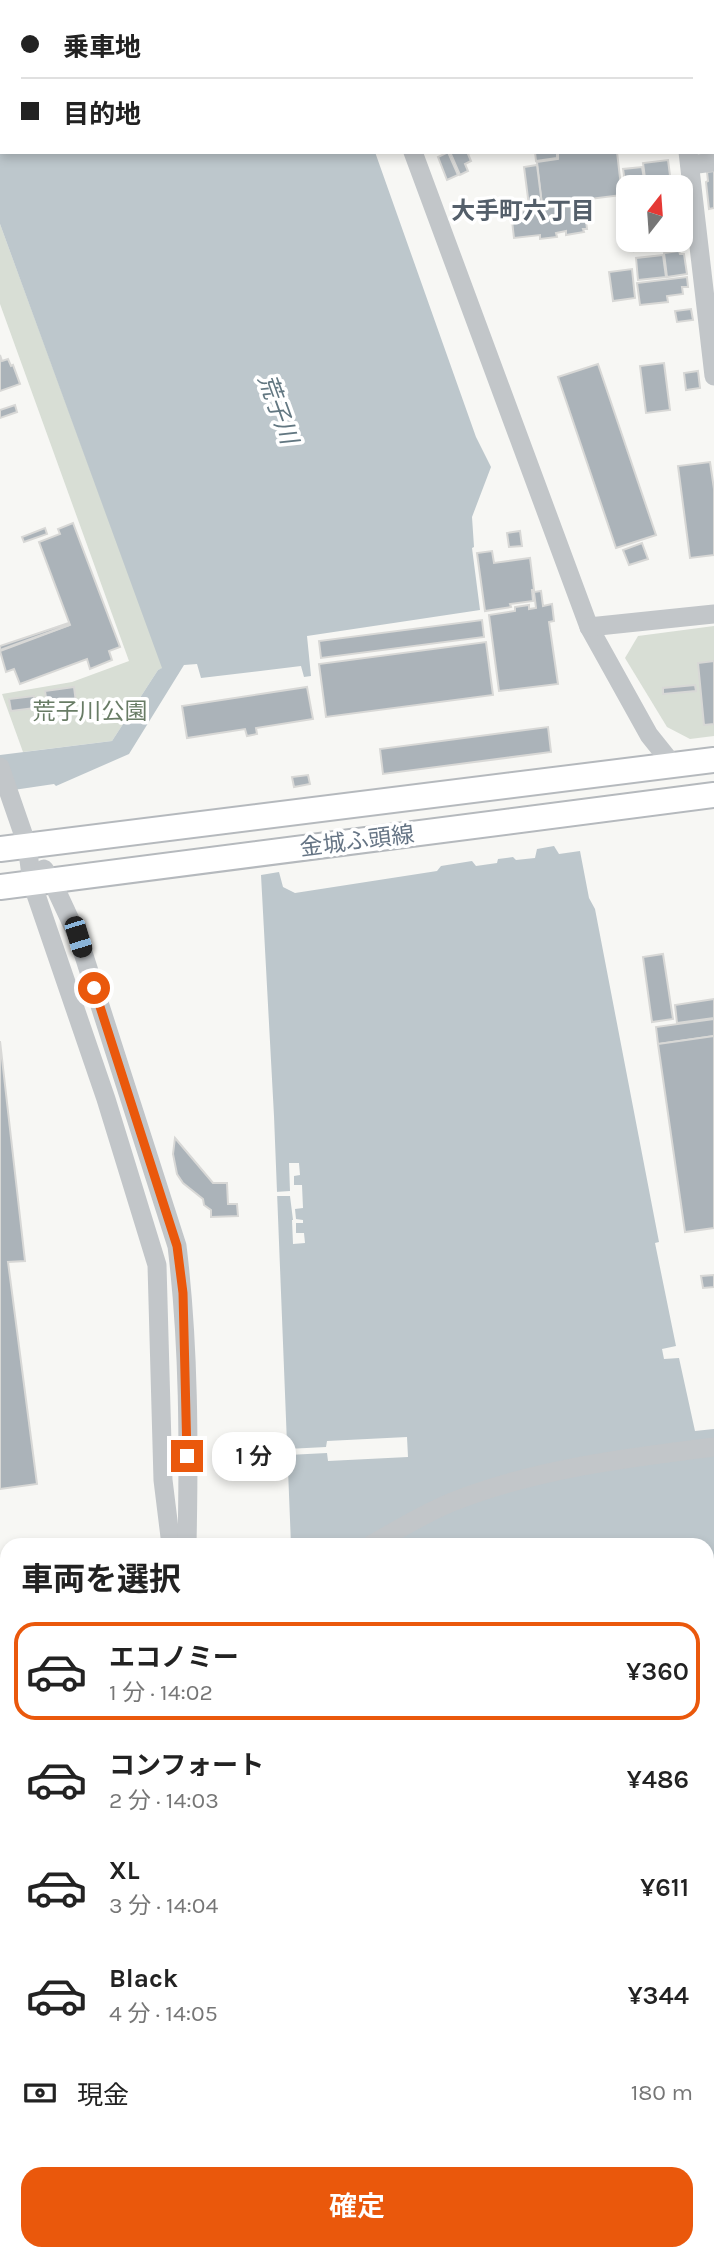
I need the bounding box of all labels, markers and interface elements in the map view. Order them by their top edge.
text: 乗車地 [63,32,141,63]
text: 目的地 [63,99,141,130]
north arrow [616,175,693,252]
map controls [616,175,693,252]
district label: 大手町六丁目 [451,197,595,225]
water label: 荒子川 [253,370,304,450]
park label: 荒子川公園 [33,698,148,725]
street label: 金城ふ頭線 [298,821,416,861]
car [62,914,95,960]
route start [78,972,110,1004]
callout: 1 分 [212,1432,296,1480]
route end [171,1440,203,1472]
text: 1 分 [236,1443,272,1470]
text: 車両を選択 [21,1561,181,1598]
icon: car [25,1640,88,1703]
text: エコノミー [109,1642,239,1673]
text: ¥360 [626,1656,689,1687]
text: 1 分 · 14:02 [109,1679,213,1706]
icon: car [25,1748,88,1811]
text: コンフォート [109,1750,264,1781]
text: ¥486 [627,1764,689,1795]
text: 2 分 · 14:03 [109,1787,219,1814]
text: XL [109,1855,140,1886]
icon: car [25,1856,88,1919]
text: ¥611 [640,1872,689,1903]
text: 3 分 · 14:04 [109,1892,218,1919]
text: Black [109,1963,178,1994]
icon: car [25,1964,88,2027]
text: ¥344 [628,1980,689,2011]
text: 4 分 · 14:05 [109,2000,218,2027]
icon: cash [21,2074,59,2112]
text: 180 m [631,2079,693,2106]
text: 現金 [77,2080,129,2111]
button: 確定 [21,2167,693,2247]

